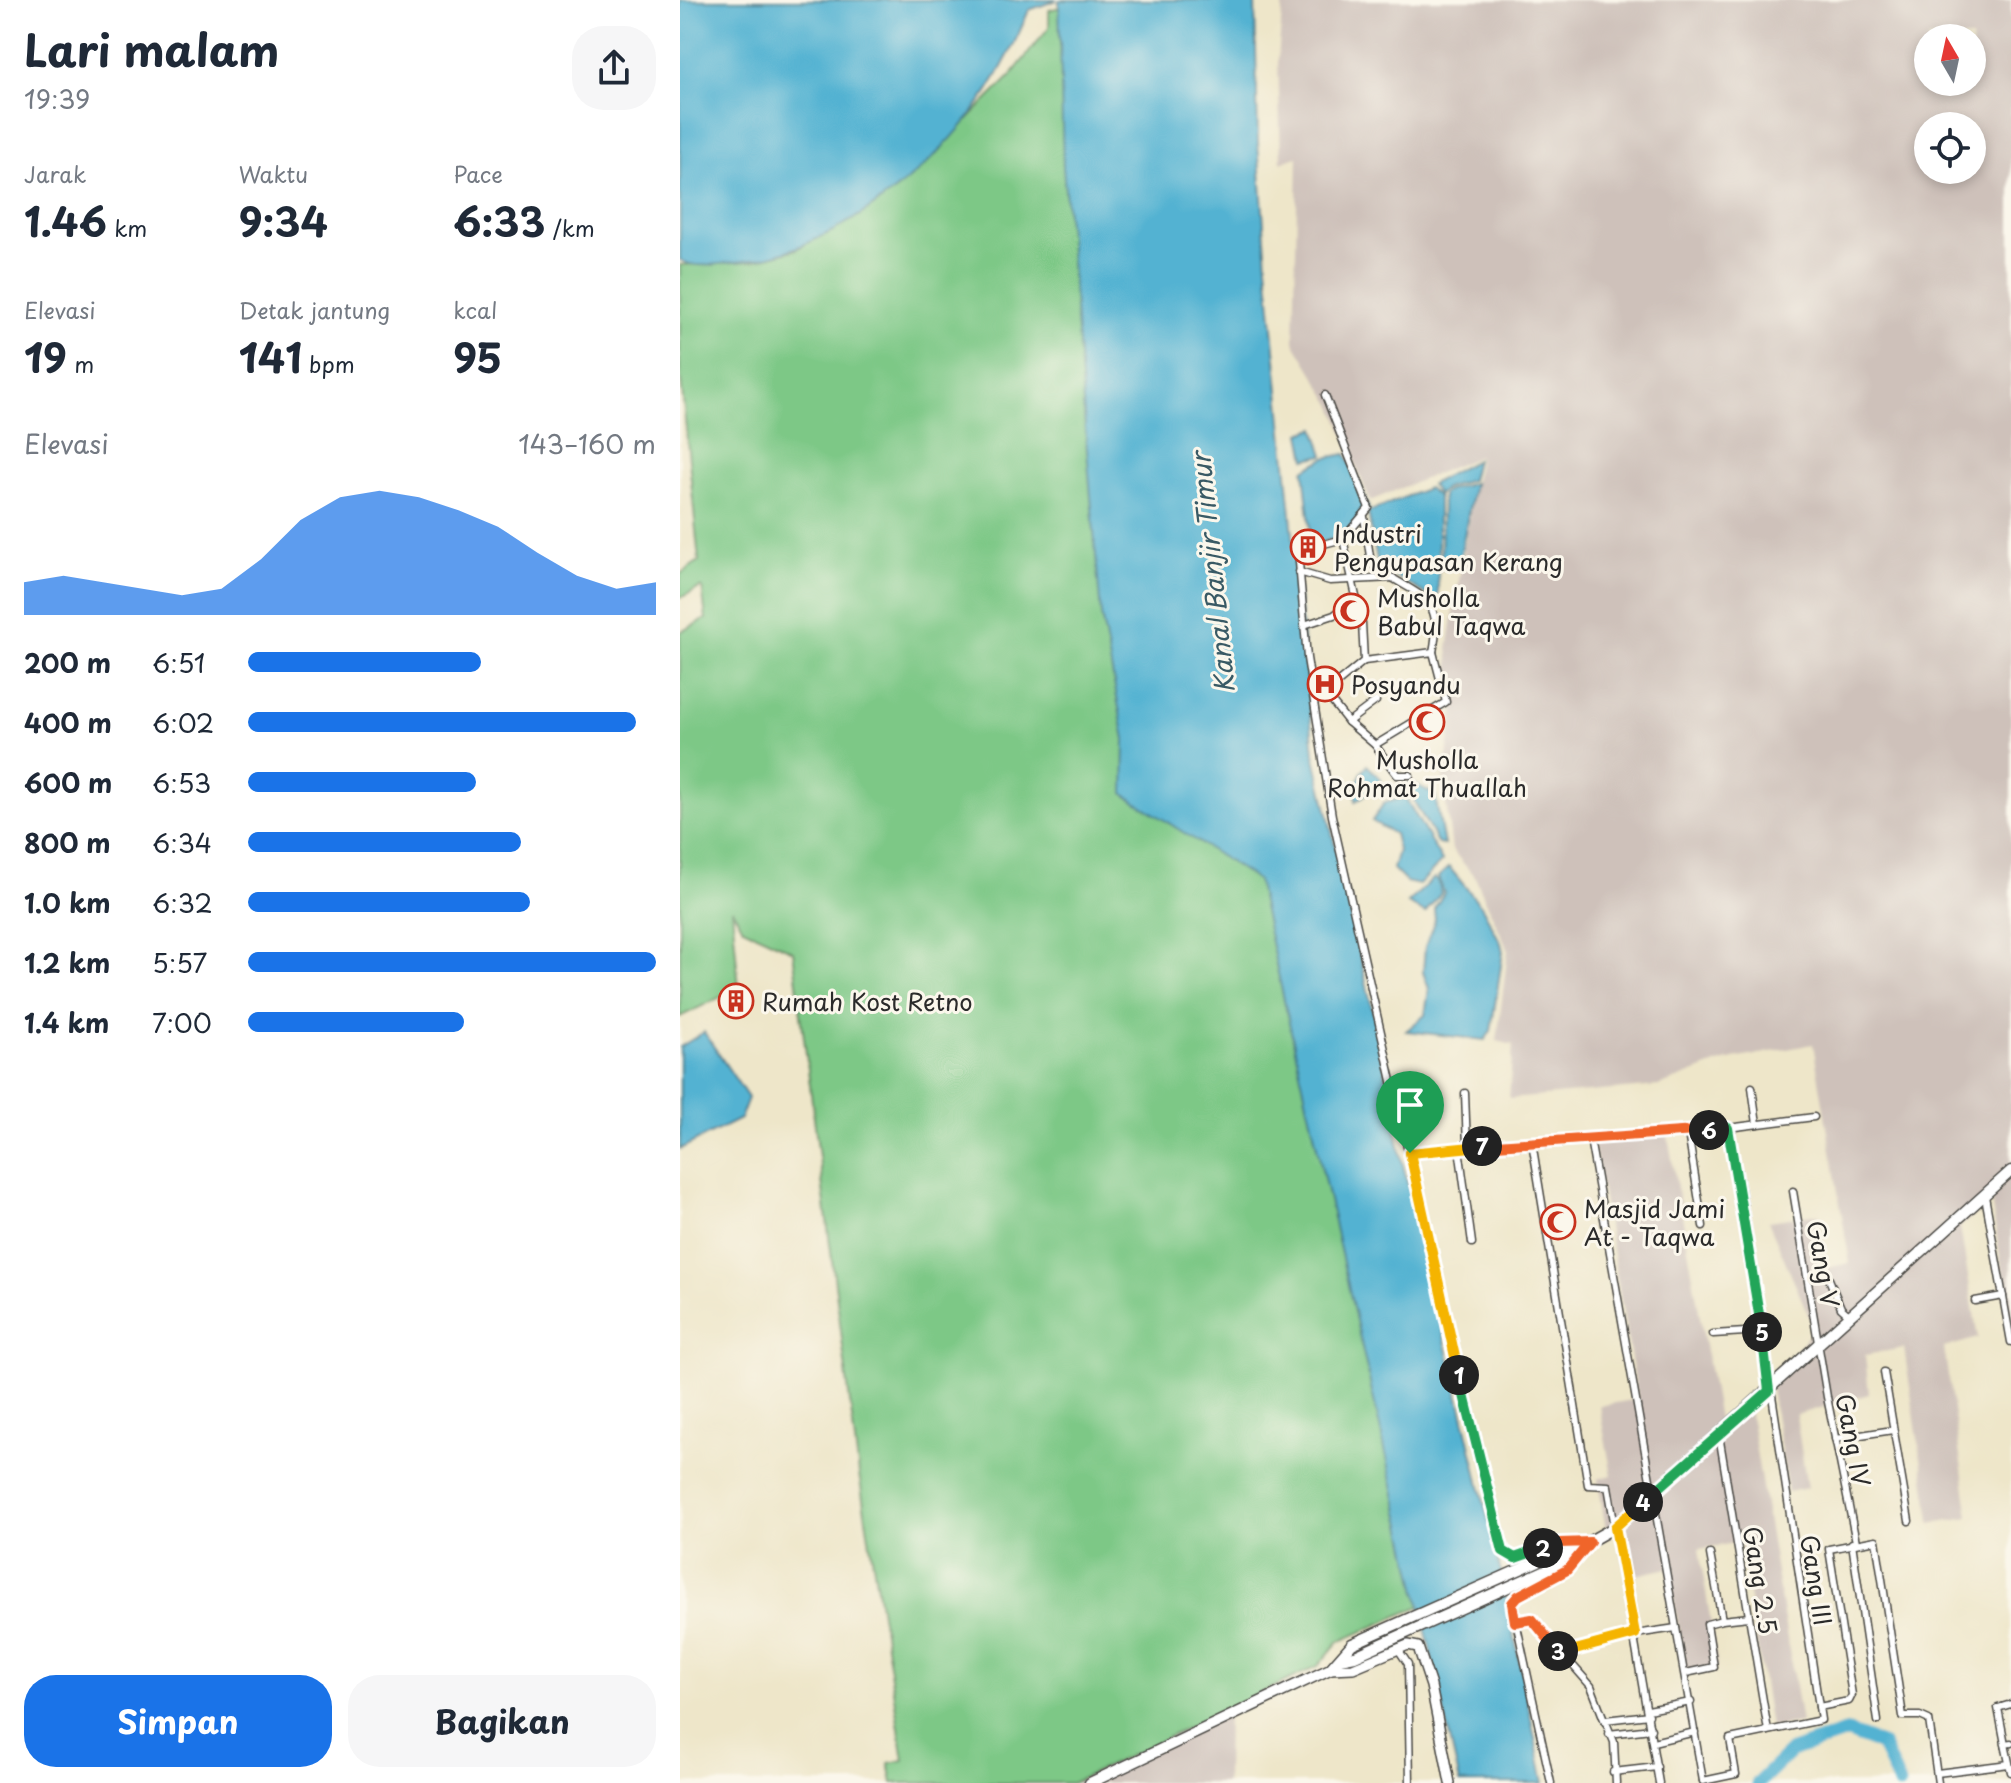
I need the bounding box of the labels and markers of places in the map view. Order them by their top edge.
place label: Industri Pengupasan Kerang [1334,515,1563,579]
building icon: Industri Pengupasan Kerang [1289,528,1327,566]
place label: Musholla Babul Taqwa [1377,579,1526,643]
mosque icon: Musholla Babul Taqwa [1332,592,1370,630]
hospital icon: Posyandu [1306,665,1344,703]
place label: Posyandu [1351,666,1461,702]
mosque icon: Musholla Rohmat Thuallah [1408,703,1446,741]
place label: Musholla Rohmat Thuallah [1327,741,1527,805]
building icon: Rumah Kost Retno [717,982,755,1020]
place label: Rumah Kost Retno [762,983,973,1019]
pin [1376,1071,1444,1153]
pin: 6 [1689,1110,1729,1150]
pin: 7 [1462,1126,1502,1166]
place label: Masjid Jami At - Taqwa [1584,1190,1725,1254]
mosque icon: Masjid Jami At - Taqwa [1539,1203,1577,1241]
pin: 5 [1742,1312,1782,1352]
pin: 1 [1439,1355,1479,1395]
pin: 4 [1623,1482,1663,1522]
pin: 2 [1523,1528,1563,1568]
pin: 3 [1538,1631,1578,1671]

